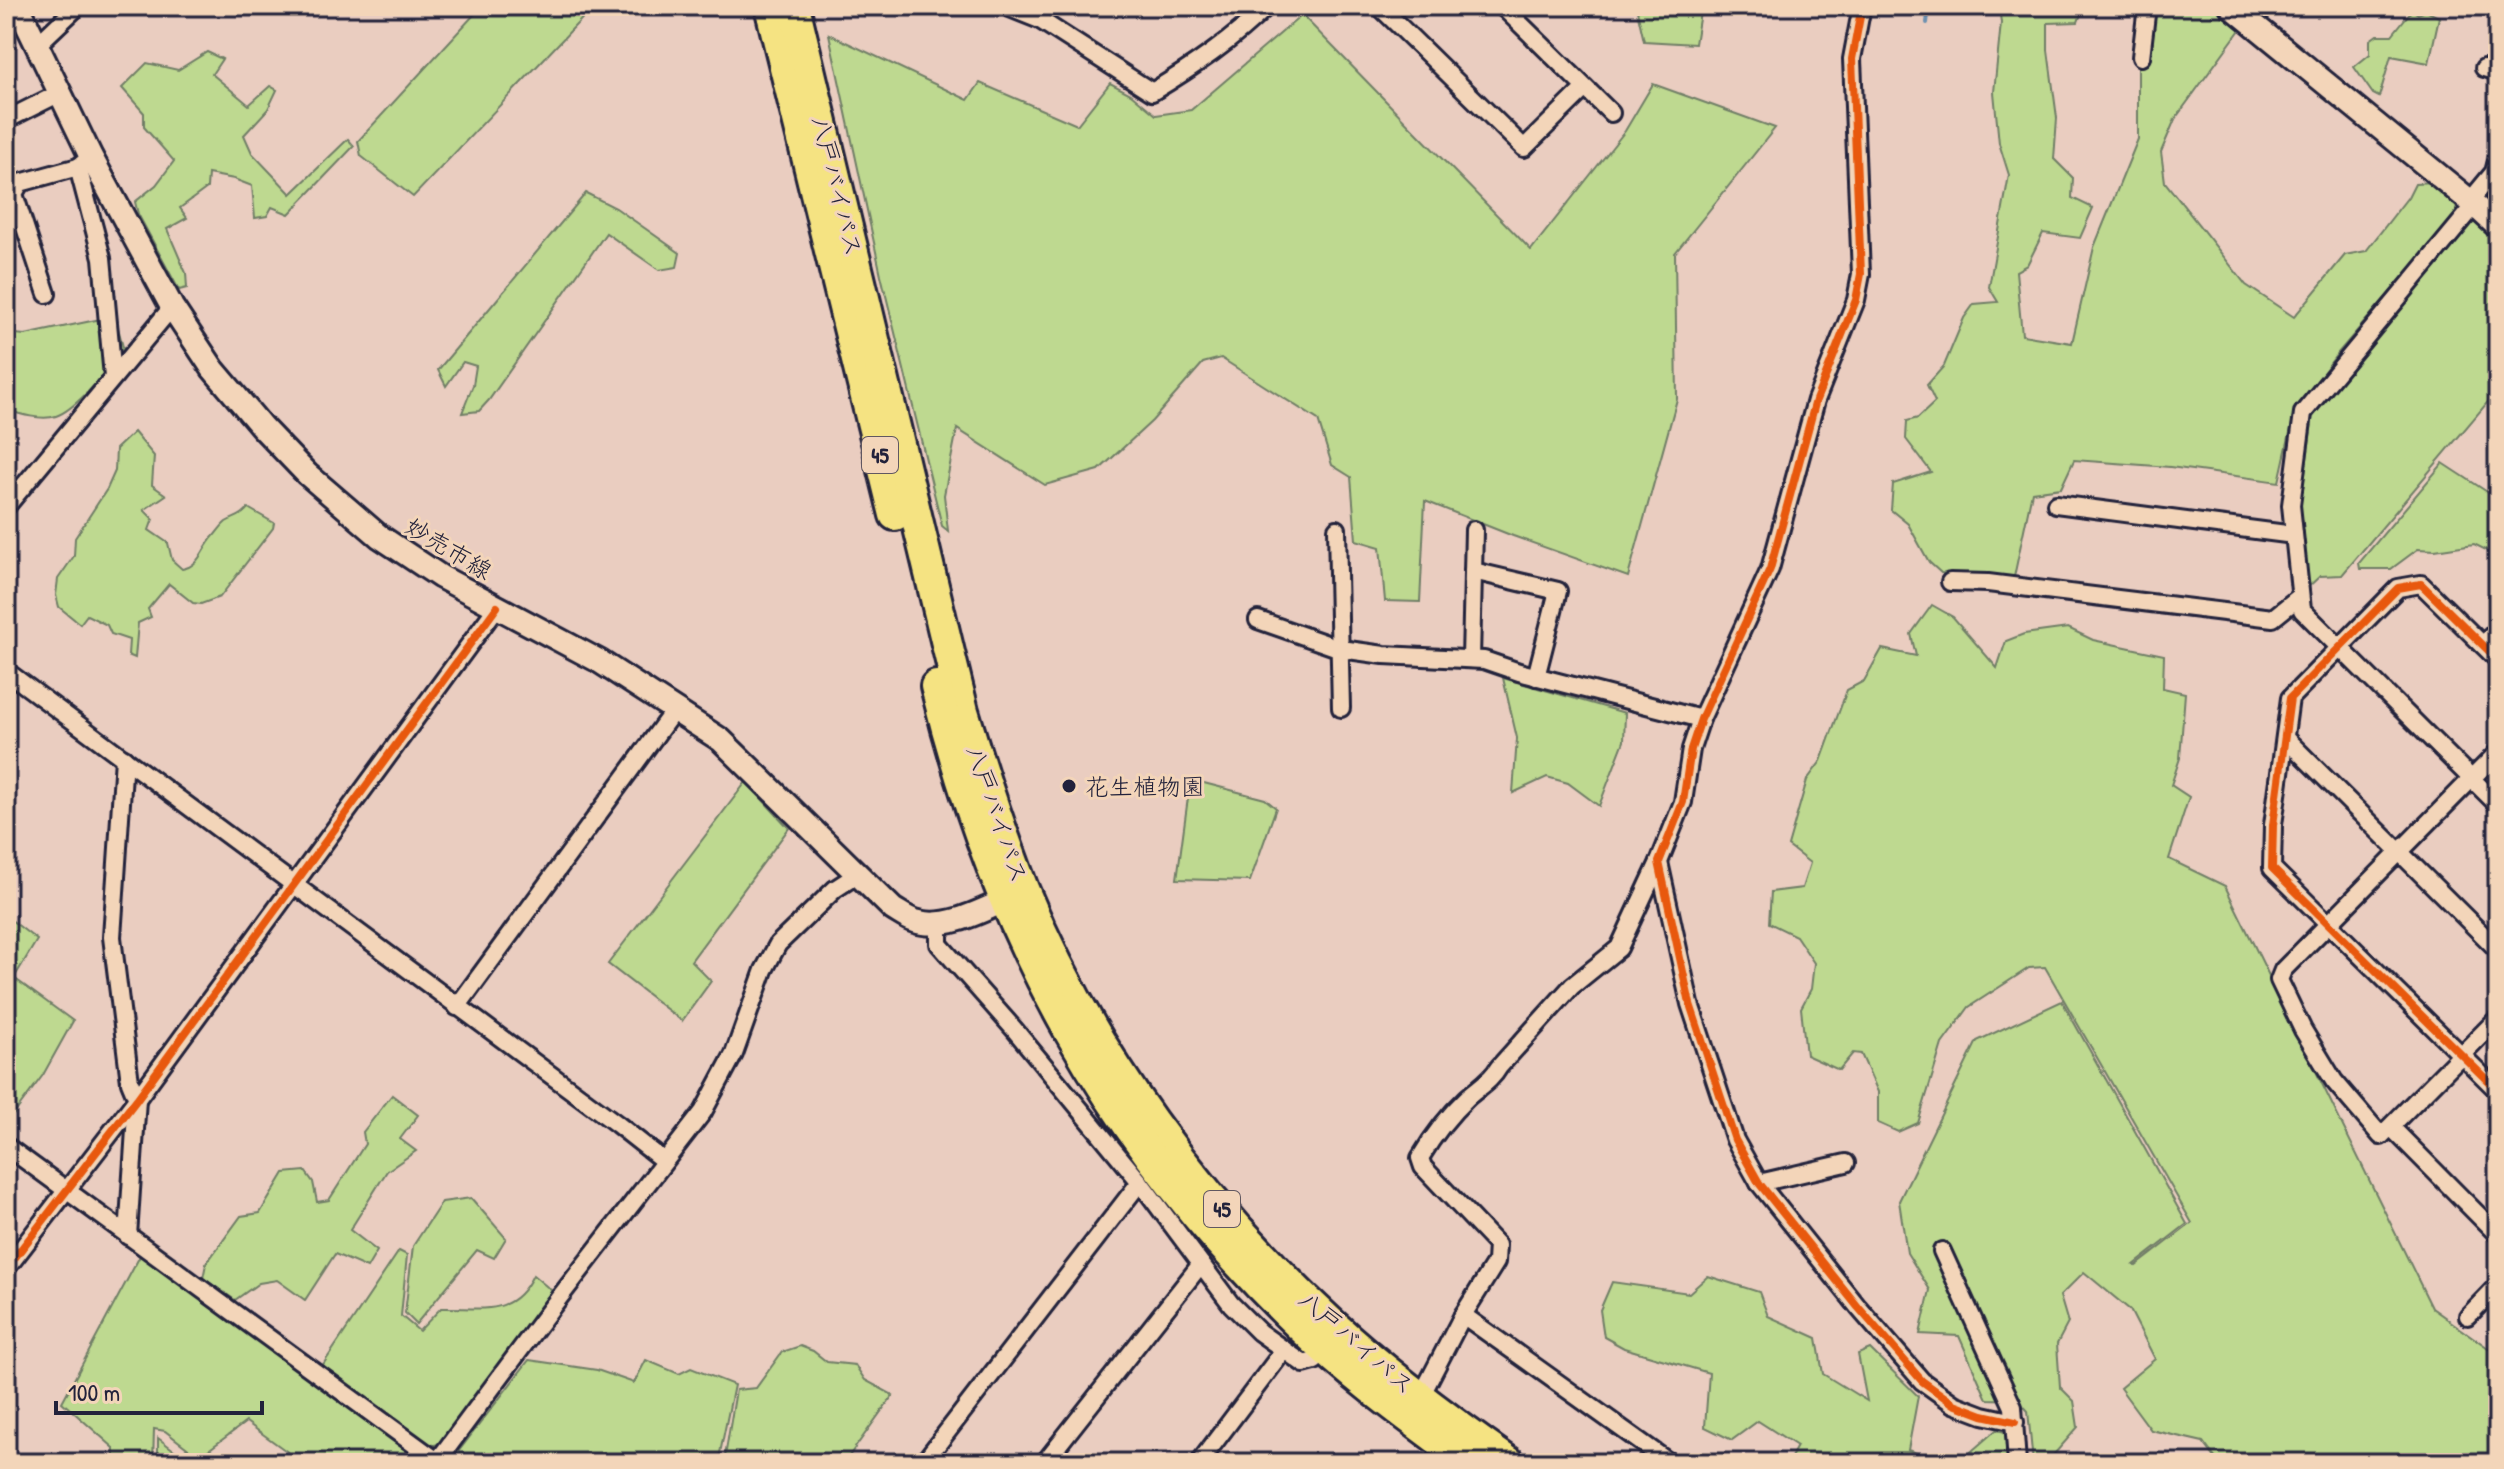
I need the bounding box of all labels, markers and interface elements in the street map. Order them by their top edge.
street label: 八戸バイパス [805,112,871,260]
road number: 45 [862,437,898,473]
street label: 妙売市線 [400,510,498,586]
street label: 八戸バイパス [960,741,1036,887]
place label: 花生植物園 [1085,770,1205,802]
marker: 花生植物園 [1060,777,1078,795]
road number: 45 [1204,1191,1240,1227]
street label: 八戸バイパス [1292,1283,1422,1401]
scale bar [56,1365,262,1415]
text: 100 m [68,1376,120,1408]

